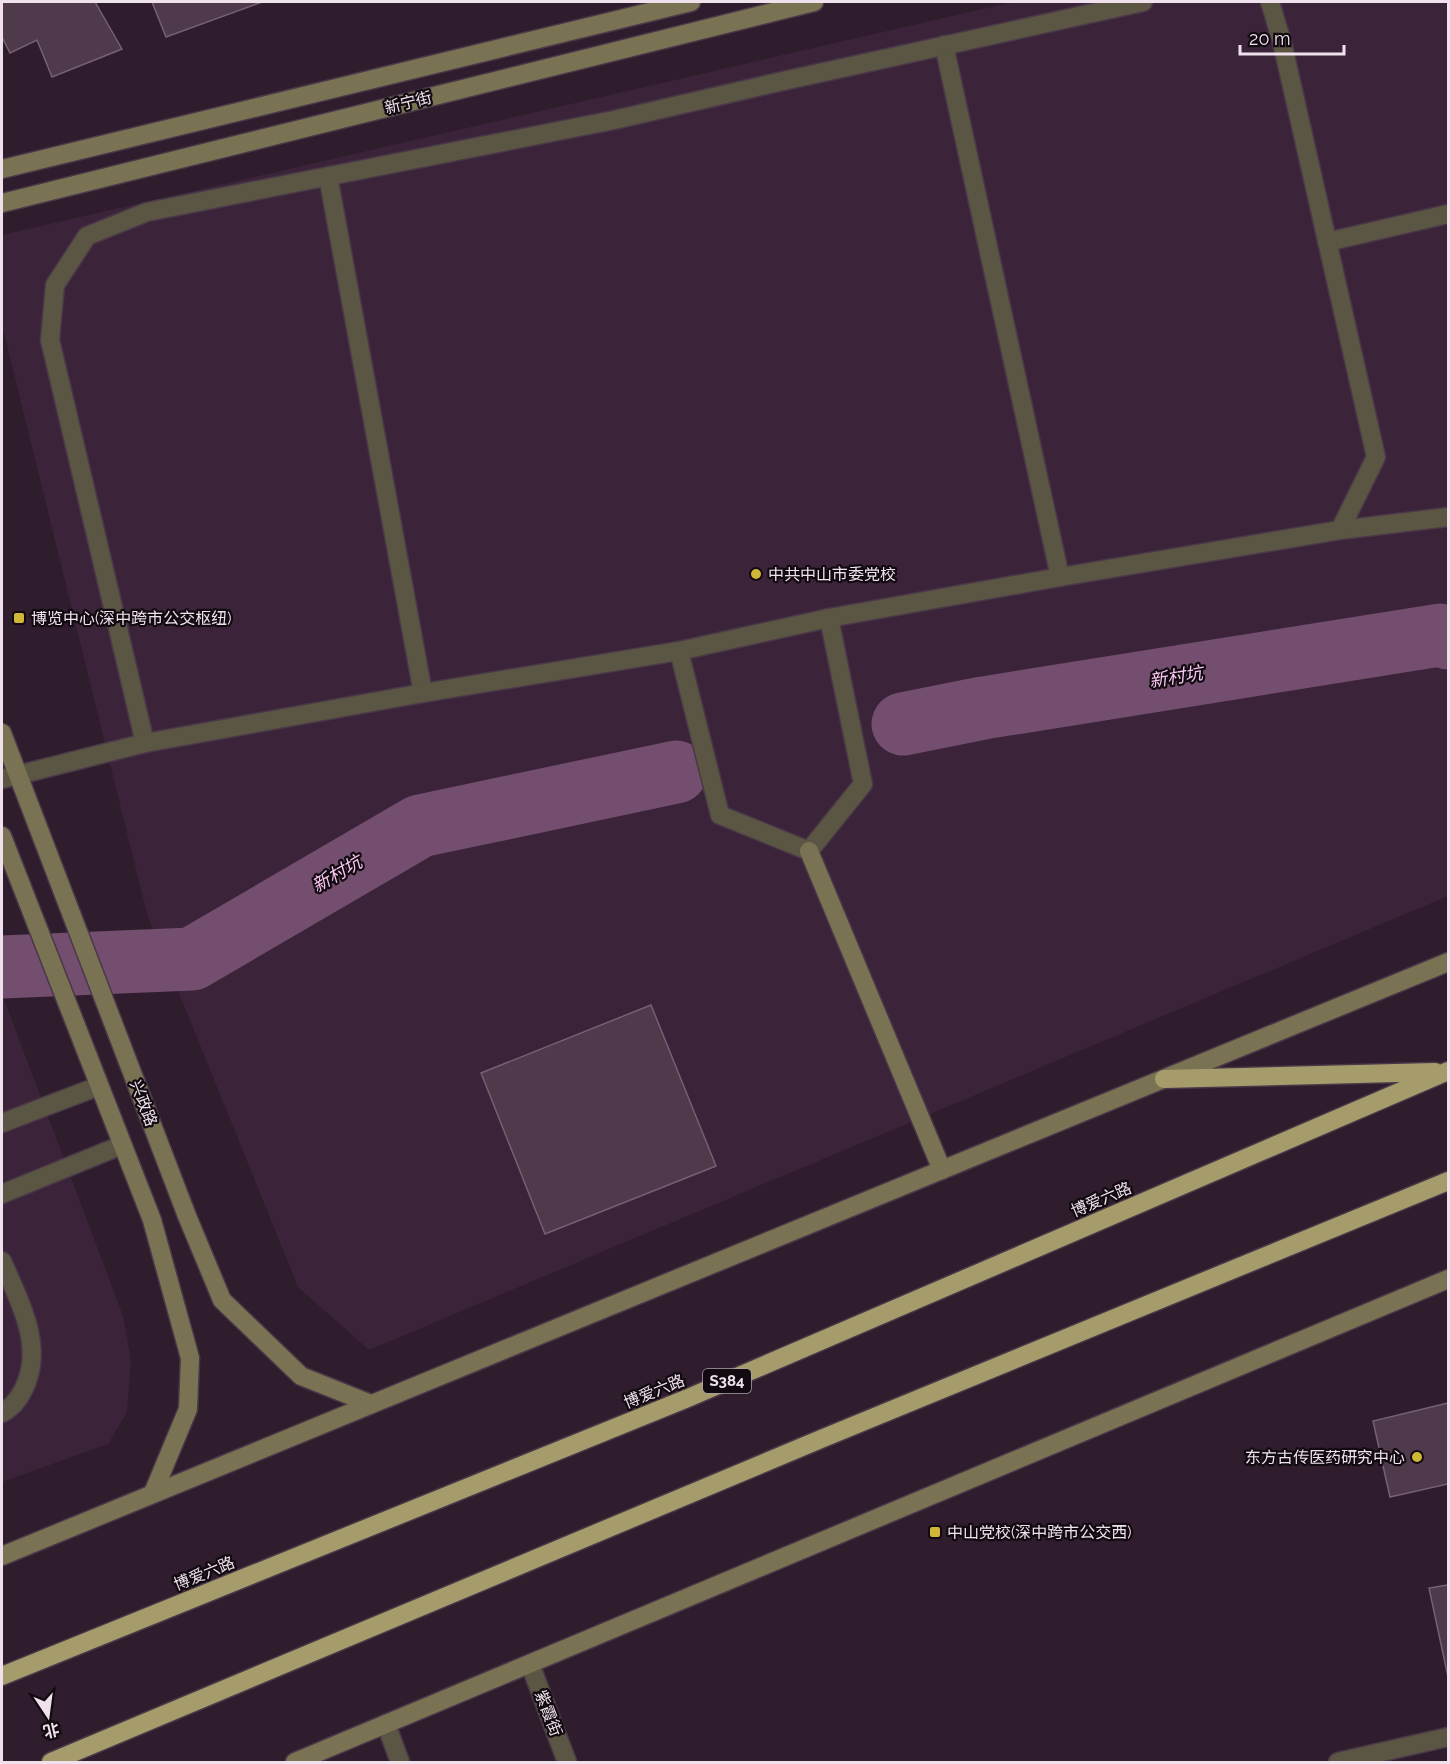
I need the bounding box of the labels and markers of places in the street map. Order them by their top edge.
place label: 中共中山市委党校 [768,565,896,584]
marker: 中共中山市委党校 [749,567,763,581]
place label: 博览中心(深中跨市公交枢纽) [31,609,232,628]
marker: 博览中心(深中跨市公交枢纽) [12,611,26,625]
place label: 东方古传医药研究中心 [1245,1448,1405,1467]
marker: 东方古传医药研究中心 [1410,1450,1424,1464]
place label: 中山党校(深中跨市公交西) [947,1523,1132,1542]
marker: 中山党校(深中跨市公交西) [928,1525,942,1539]

